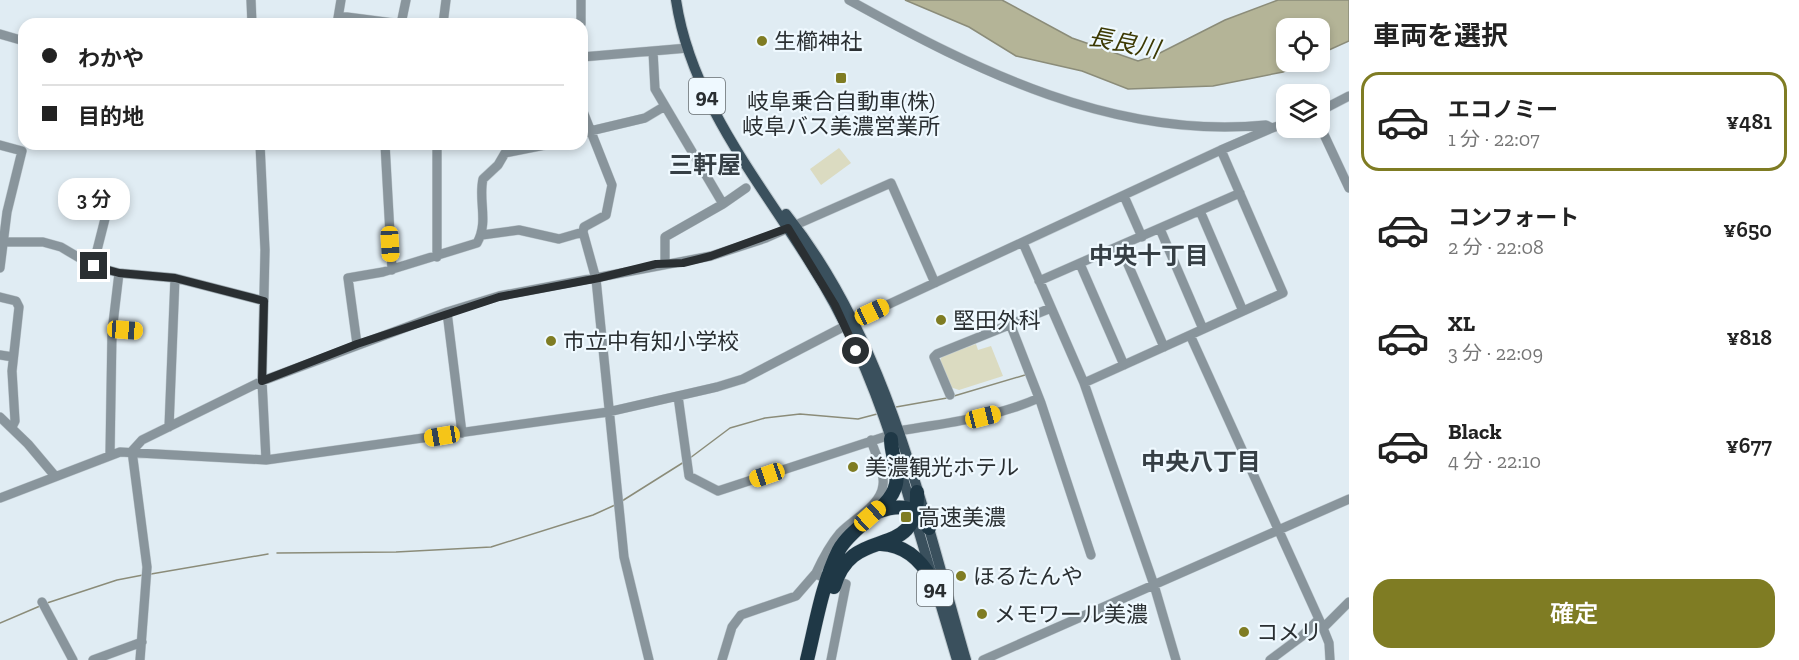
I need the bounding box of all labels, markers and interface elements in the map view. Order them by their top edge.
map controls [1276,18,1330,138]
button: locate [1276,18,1330,72]
text: 車両を選択 [1373,20,1508,52]
water label: 長良川 [1086,21,1165,64]
place label: 生櫛神社 [774,28,862,55]
marker: 生櫛神社 [755,34,769,48]
text: わかや [78,45,144,72]
marker: 岐阜乗合自動車(株) 岐阜バス美濃営業所 [834,71,848,85]
road number: 94 [689,78,725,114]
button: layers [1276,84,1330,138]
place label: 岐阜乗合自動車(株) 岐阜バス美濃営業所 [742,88,940,140]
icon: car [1376,95,1430,149]
text: エコノミー [1448,96,1558,123]
text: 目的地 [78,103,144,130]
text: ¥481 [1726,108,1772,135]
text: 1 分 · 22:07 [1448,127,1540,151]
district label: 三軒屋 [669,150,741,179]
callout: 3 分 [58,179,130,221]
text: 3 分 [77,187,111,211]
icon: car [1376,203,1430,257]
text: コンフォート [1448,204,1579,231]
text: ¥650 [1723,216,1772,243]
car [380,226,400,262]
text: 2 分 · 22:08 [1448,235,1544,259]
district label: 中央十丁目 [1089,241,1209,270]
route end [80,252,107,279]
car [852,296,892,328]
place label: 堅田外科 [953,307,1041,334]
text: XL [1448,310,1475,337]
icon: car [1376,311,1430,365]
marker: 堅田外科 [934,313,948,327]
car [106,320,144,340]
text: ¥818 [1727,324,1772,351]
place label: 市立中有知小学校 [563,328,739,355]
marker: 市立中有知小学校 [544,334,558,348]
route start [842,337,869,364]
text: 3 分 · 22:09 [1448,341,1543,365]
car [963,404,1003,430]
text: Black [1448,418,1502,445]
icon: car [1376,419,1430,473]
car [423,424,461,448]
text: ¥677 [1726,432,1772,459]
district label: 中央八丁目 [1141,447,1261,476]
text: 4 分 · 22:10 [1448,449,1541,473]
place label: 美濃観光ホテル [865,454,1019,481]
marker: 美濃観光ホテル [846,460,860,474]
car [747,461,787,489]
car [851,497,889,535]
place label: 高速美濃 [918,504,1006,531]
marker: 高速美濃 [899,510,913,524]
place label: ほるたんや [973,563,1083,590]
marker: ほるたんや [954,569,968,583]
road number: 94 [917,570,953,606]
button: 確定 [1373,579,1775,648]
place label: メモワール美濃 [994,601,1148,628]
marker: メモワール美濃 [975,607,989,621]
place label: コメリ [1256,619,1322,646]
marker: コメリ [1237,625,1251,639]

